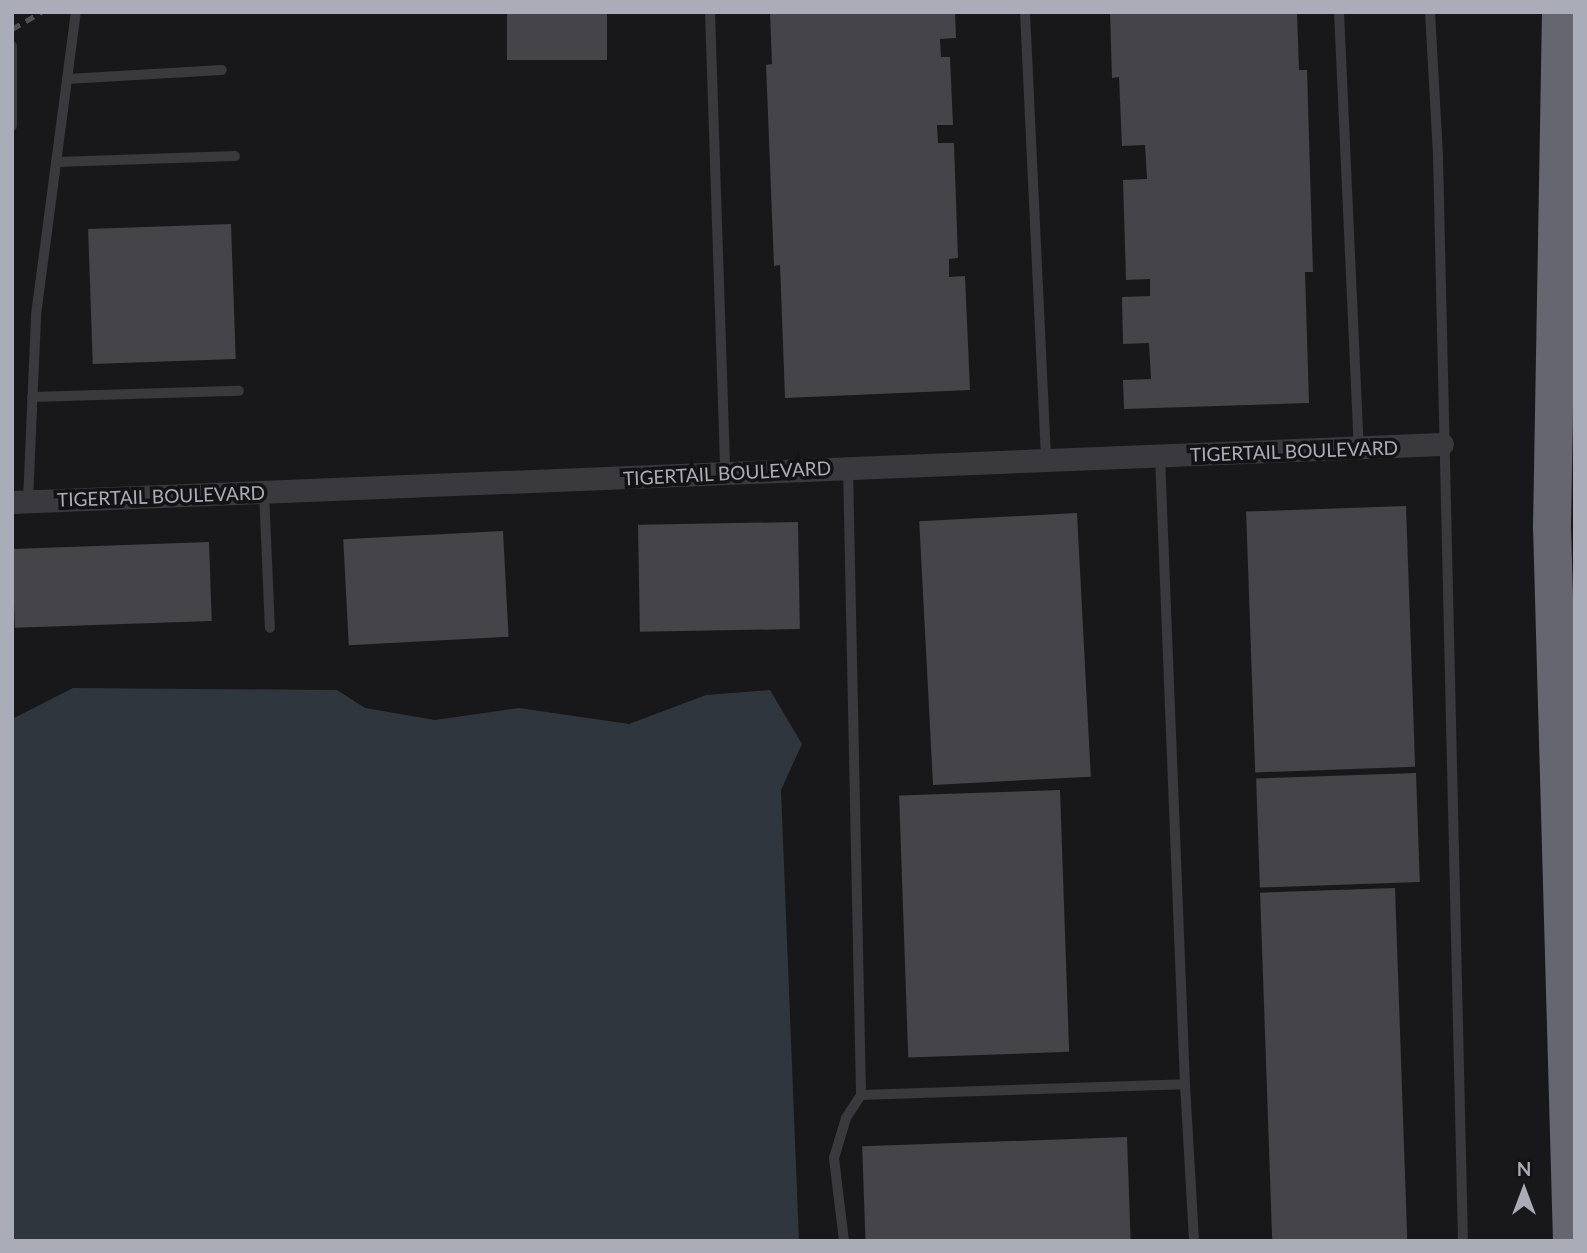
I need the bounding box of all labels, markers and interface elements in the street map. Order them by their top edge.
street label: TIGERTAIL BOULEVARD [1189,436,1399,466]
street label: TIGERTAIL BOULEVARD [622,456,832,490]
street label: TIGERTAIL BOULEVARD [56,481,266,511]
north arrow [1489,1155,1559,1225]
text: N [1517,1157,1531,1180]

